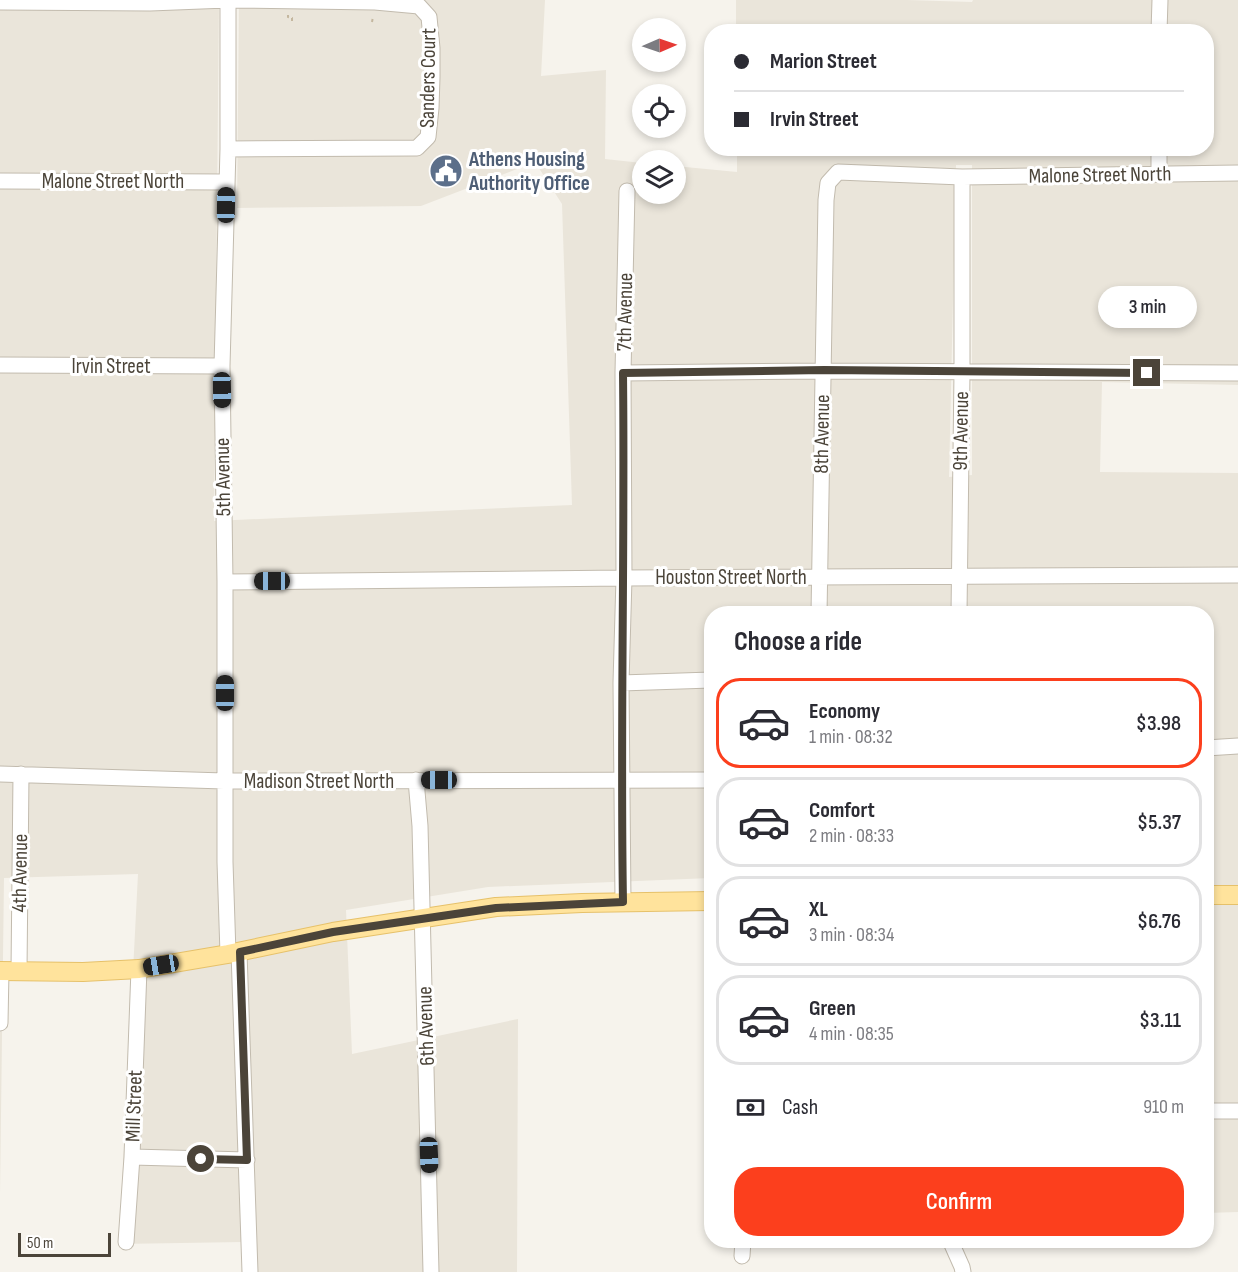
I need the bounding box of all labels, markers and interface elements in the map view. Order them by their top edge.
north arrow [632,18,686,72]
map controls [632,18,686,204]
street label: Sanders Court [415,28,441,128]
text: Marion Street [770,48,877,75]
button: locate [632,84,686,138]
text: Irvin Street [770,106,859,133]
place label: Athens Housing Authority Office [468,147,590,196]
button: layers [632,150,686,204]
public building icon: Athens Housing Authority Office [428,153,464,189]
street label: Malone Street North [1028,161,1172,189]
street label: Malone Street North [42,169,184,194]
car [217,187,235,223]
street label: 7th Avenue [612,272,638,352]
callout: 3 min [1098,286,1196,328]
text: 3 min [1129,295,1166,319]
street label: Irvin Street [71,354,151,379]
route end [1133,359,1160,386]
car [213,372,231,408]
street label: 9th Avenue [948,391,974,471]
street label: 8th Avenue [809,394,835,474]
street label: 5th Avenue [210,438,236,516]
street label: Houston Street North [655,565,807,590]
car [254,572,290,590]
text: Choose a ride [734,626,862,658]
car [216,675,234,711]
icon: car [737,696,791,750]
text: Economy [809,698,880,725]
text: $3.98 [1136,710,1181,737]
text: 1 min · 08:32 [809,725,893,749]
street label: Madison Street North [244,769,394,794]
car [421,771,457,789]
icon: car [737,795,791,849]
text: Comfort [809,797,875,824]
text: $5.37 [1137,809,1181,836]
text: 2 min · 08:33 [809,824,894,848]
street label: 4th Avenue [7,833,33,913]
icon: car [737,894,791,948]
text: XL [809,896,828,923]
text: $6.76 [1137,908,1181,935]
text: 3 min · 08:34 [809,923,894,947]
car [142,953,180,977]
street label: 6th Avenue [412,986,440,1066]
icon: car [737,993,791,1047]
text: Green [809,995,856,1022]
text: $3.11 [1139,1007,1181,1034]
text: 4 min · 08:35 [809,1022,894,1046]
street label: Mill Street [120,1070,148,1142]
icon: cash [734,1091,767,1124]
text: Cash [782,1094,818,1121]
text: 910 m [1143,1095,1184,1119]
car [419,1137,439,1173]
route start [187,1145,214,1172]
button: Confirm [734,1167,1184,1236]
scale bar [18,1230,111,1258]
text: 50 m [27,1234,53,1253]

